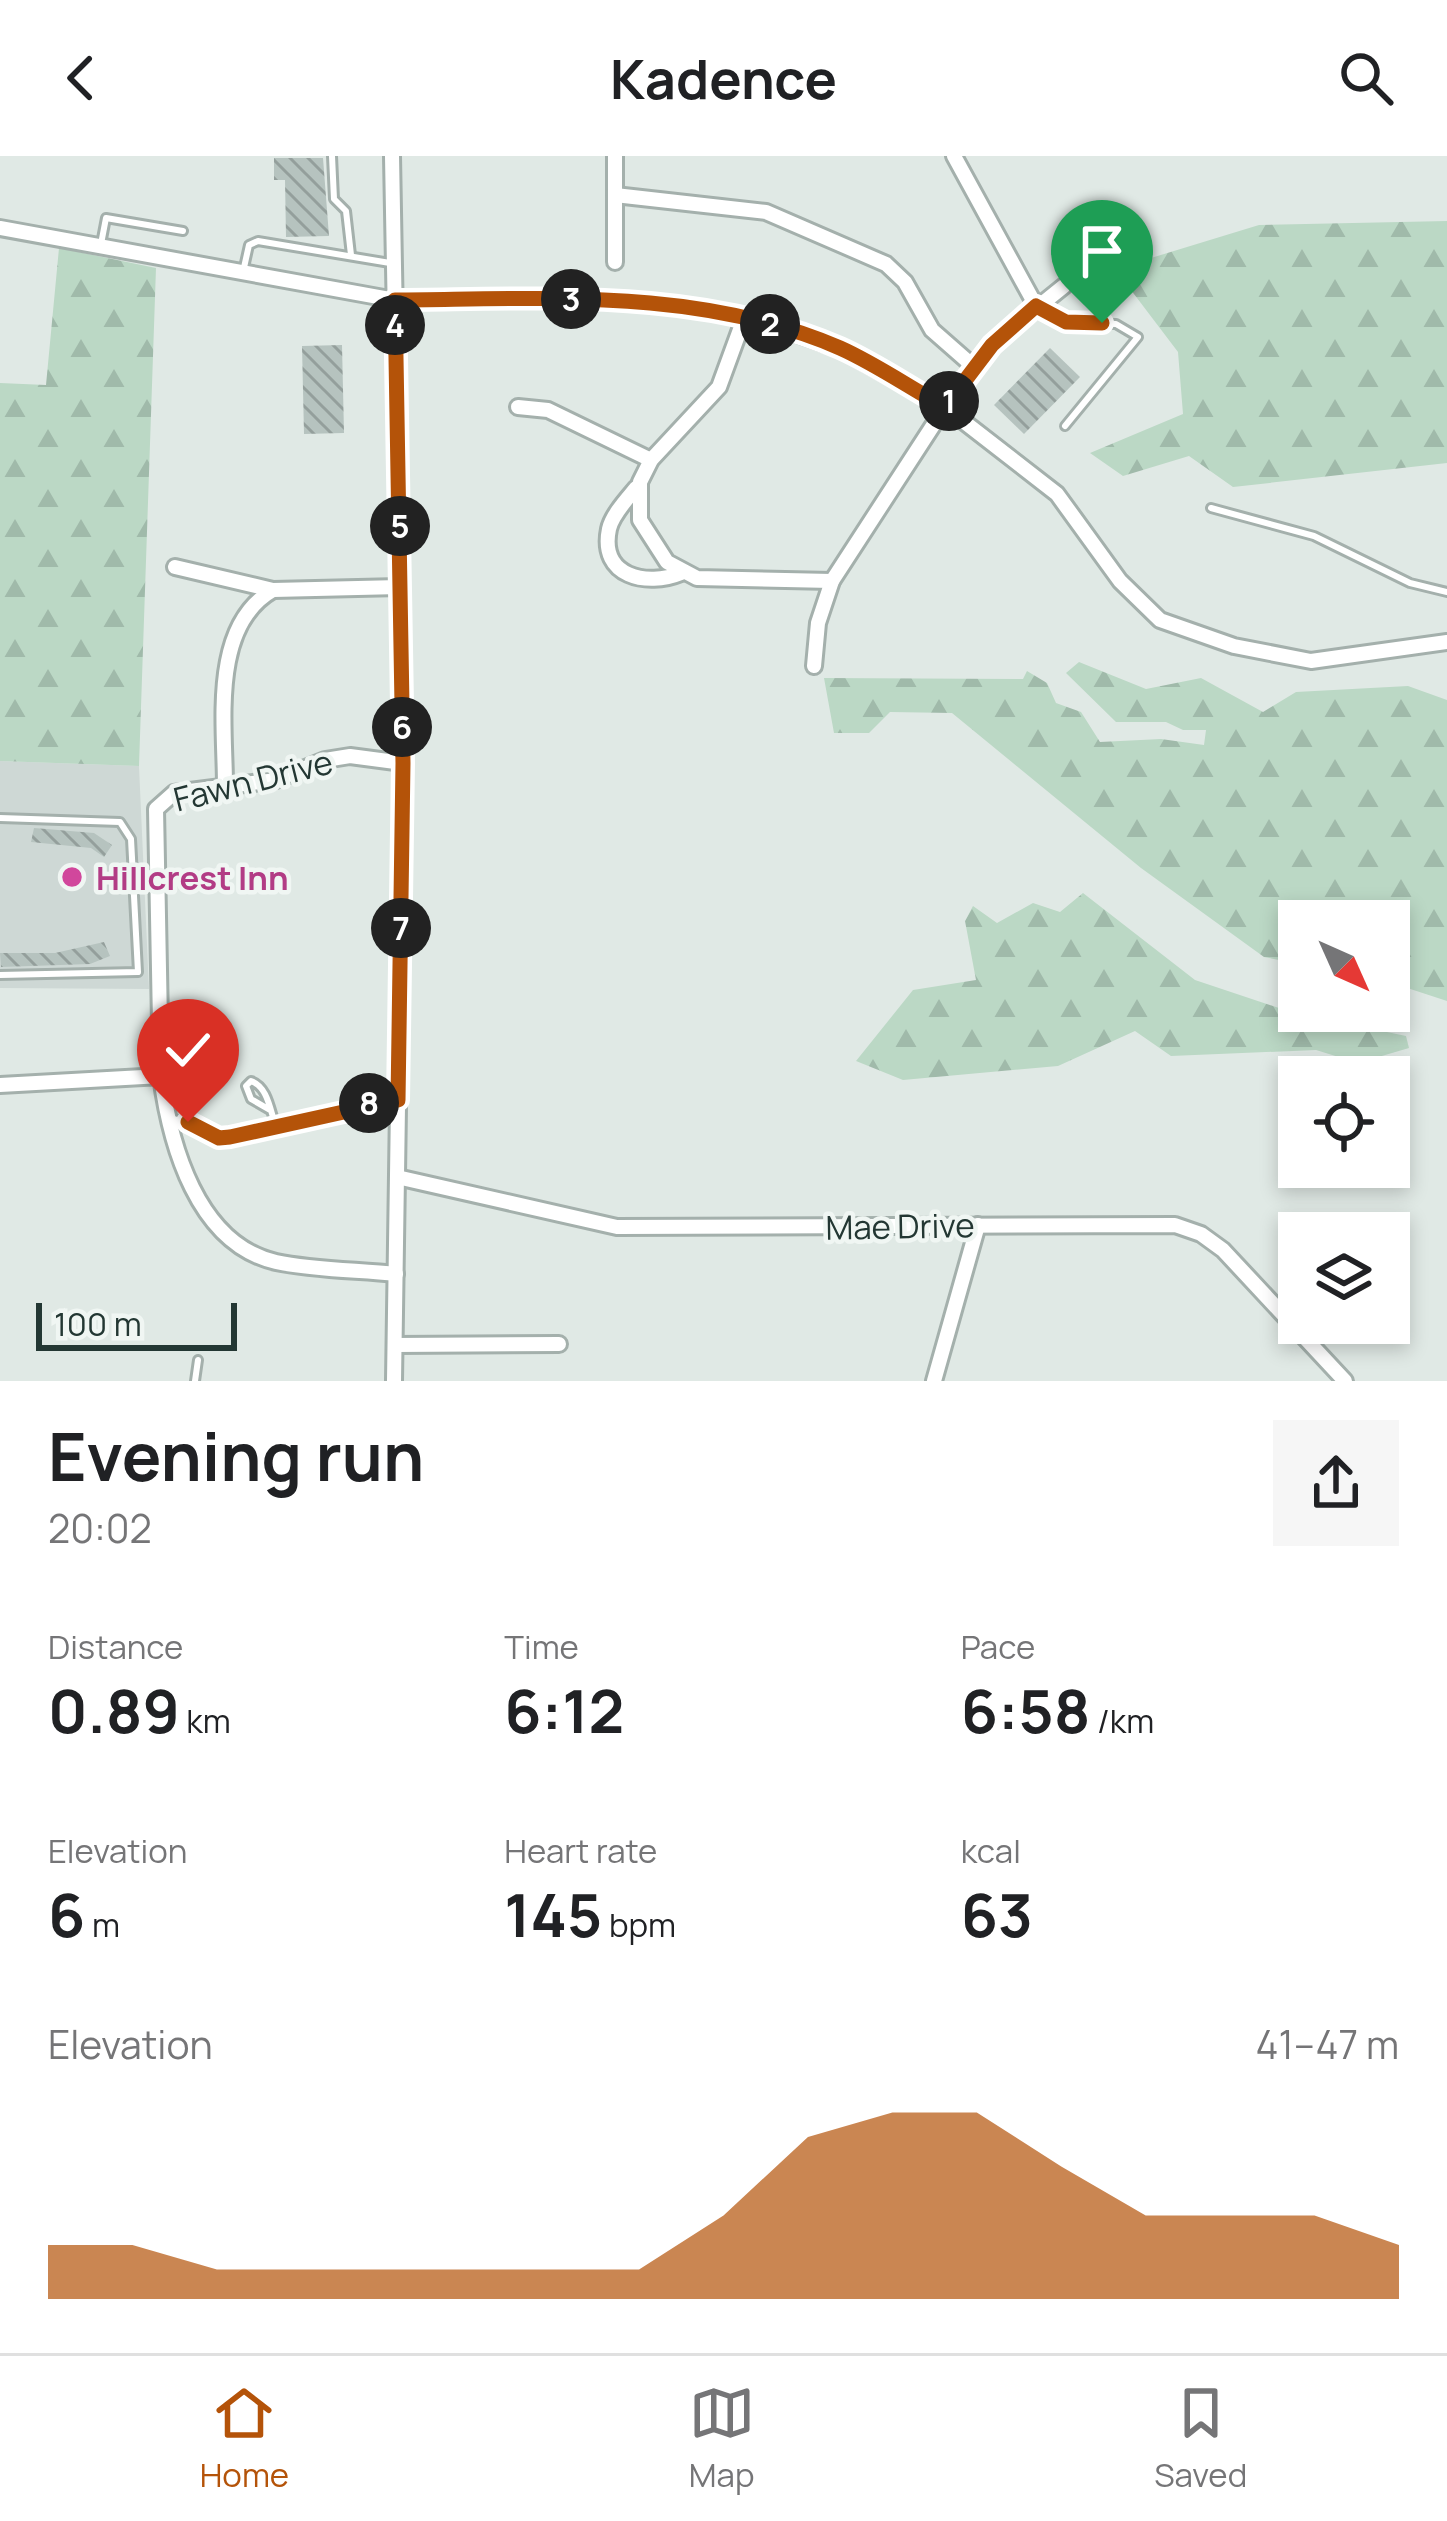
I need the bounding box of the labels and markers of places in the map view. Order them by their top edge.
pin [1051,200,1153,323]
pin: 3 [541,269,601,329]
pin: 2 [740,294,800,354]
pin: 4 [365,295,425,355]
pin: 1 [919,371,979,431]
pin: 5 [370,496,430,556]
pin: 6 [372,697,432,757]
place label: Hillcrest Inn [96,855,289,900]
marker: Hillcrest Inn [59,864,85,890]
pin: 7 [371,898,431,958]
pin [137,999,239,1122]
pin: 8 [339,1073,399,1133]

